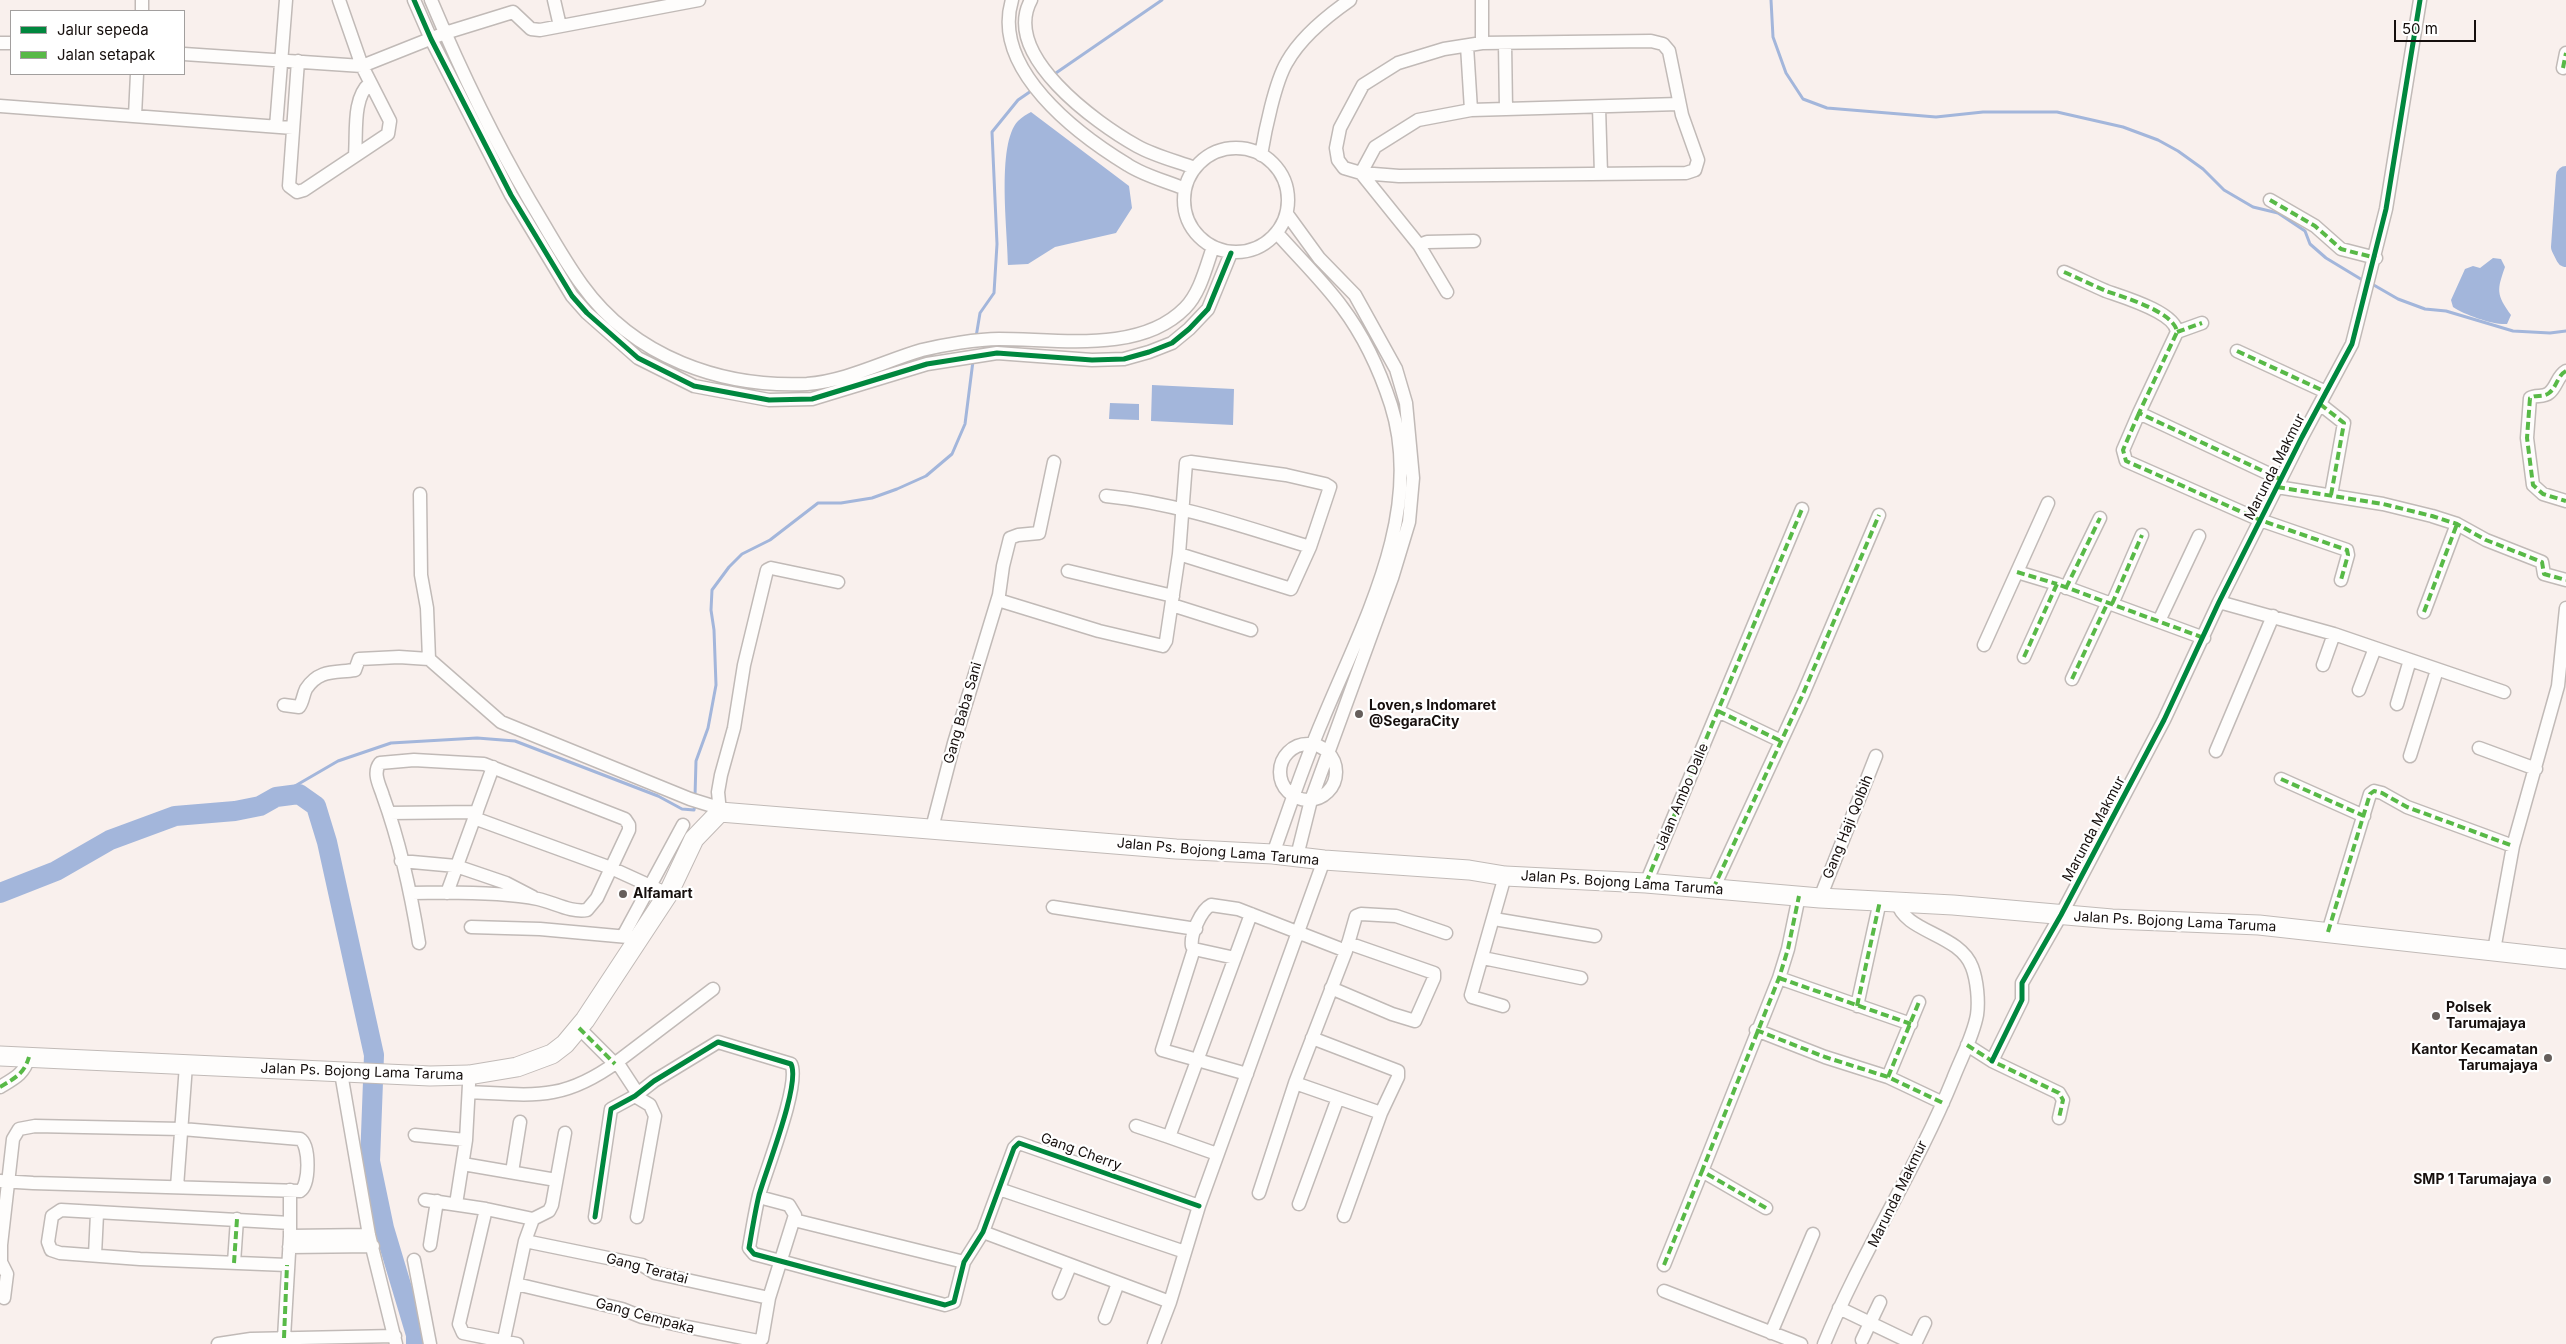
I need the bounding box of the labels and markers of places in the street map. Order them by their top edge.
place label: Loven,s Indomaret @SegaraCity [1369,698,1496,730]
marker: Loven,s Indomaret @SegaraCity [1353,708,1365,720]
place label: Alfamart [633,886,693,902]
marker: Alfamart [617,888,629,900]
place label: Polsek Tarumajaya [2446,1000,2526,1032]
marker: Polsek Tarumajaya [2430,1010,2442,1022]
place label: Kantor Kecamatan Tarumajaya [2411,1042,2538,1074]
marker: Kantor Kecamatan Tarumajaya [2542,1052,2554,1064]
place label: SMP 1 Tarumajaya [2413,1172,2537,1188]
marker: SMP 1 Tarumajaya [2541,1174,2553,1186]

